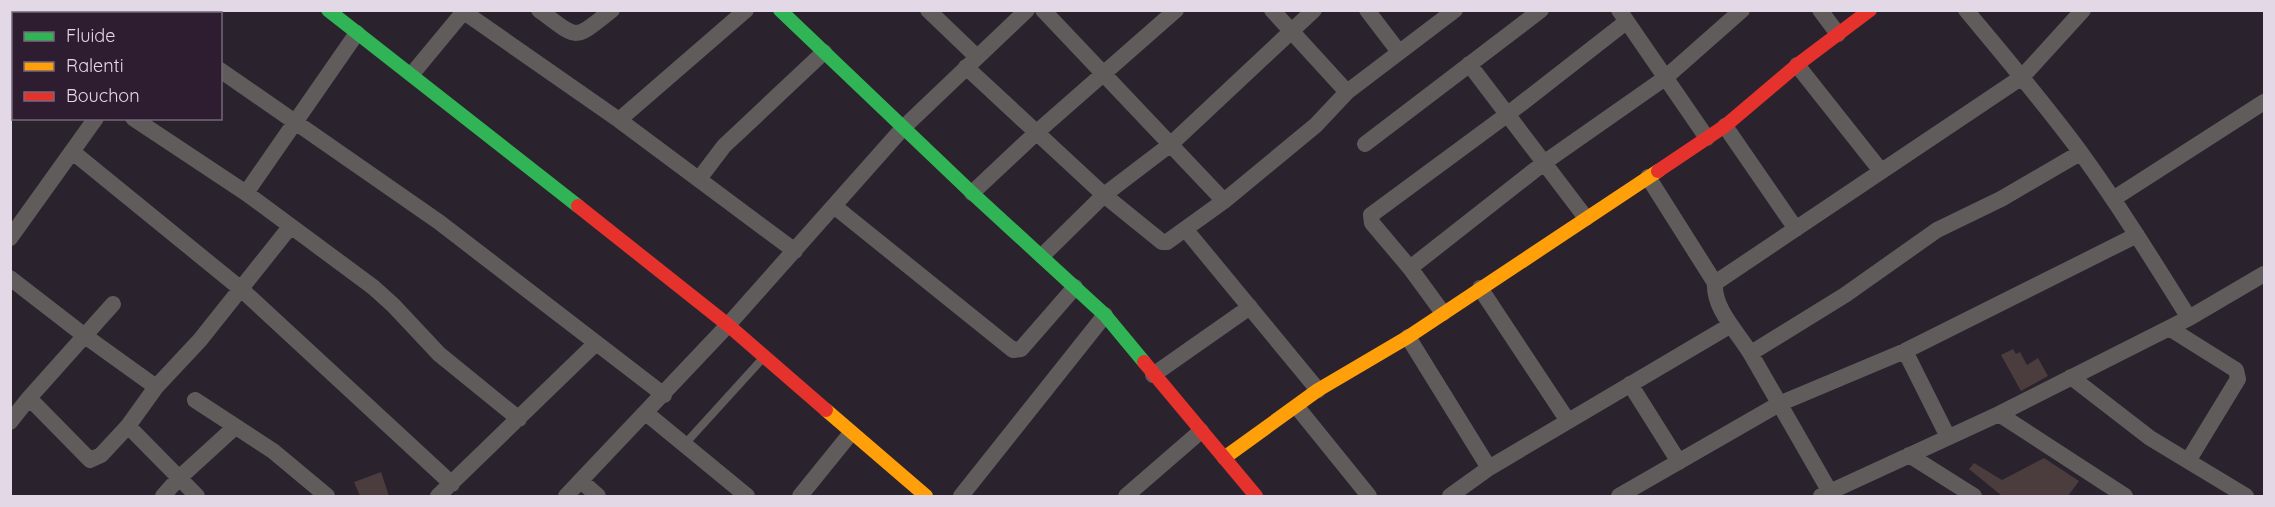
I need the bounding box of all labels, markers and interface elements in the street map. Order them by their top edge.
legend [12,12,222,120]
text: Fluide [66,24,115,47]
text: Ralenti [66,54,124,77]
text: Bouchon [66,84,140,107]

